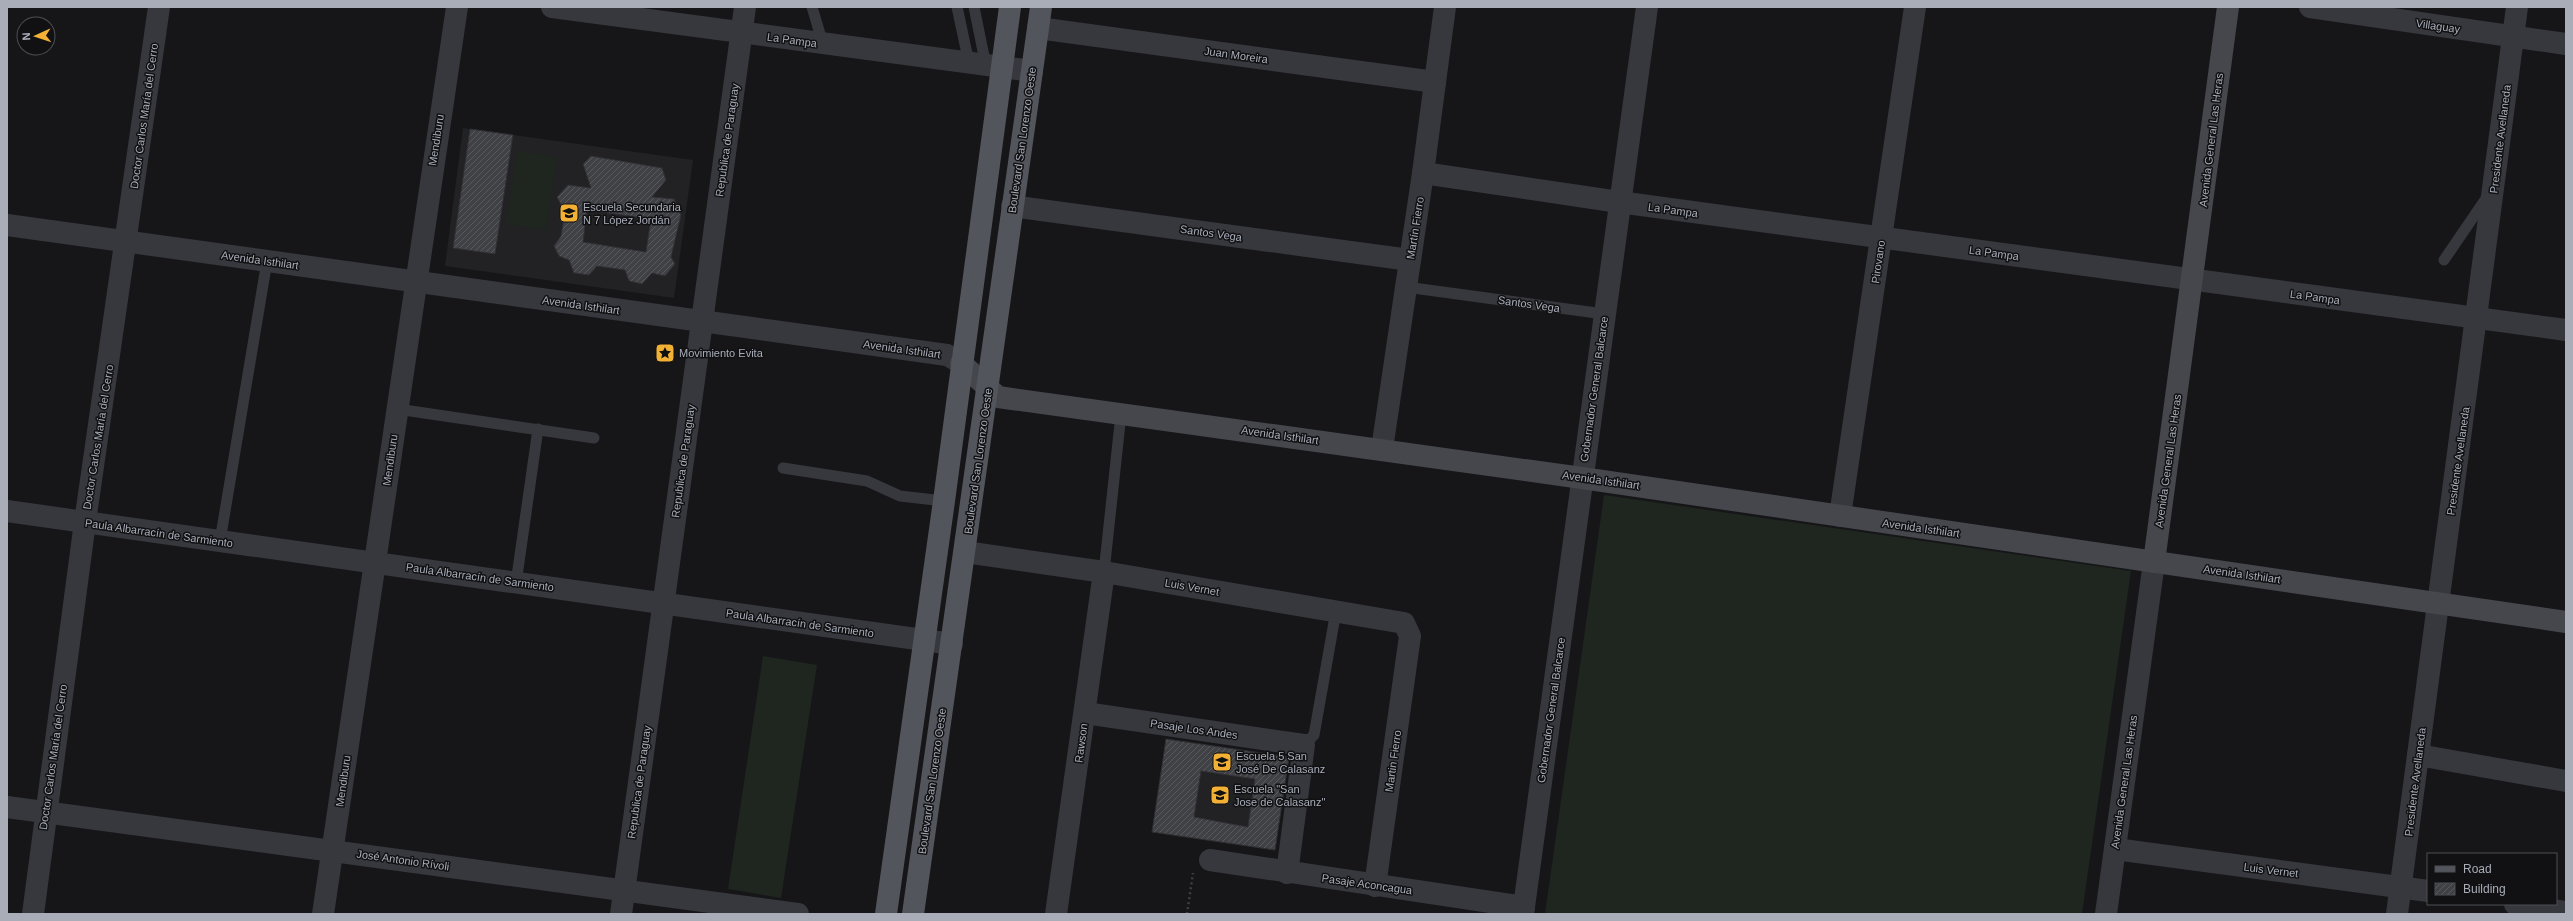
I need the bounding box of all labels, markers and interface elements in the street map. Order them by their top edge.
north arrow [16,16,56,56]
street label: Villaguay [2415,17,2461,35]
street label: La Pampa [766,31,819,50]
text: N [20,32,32,41]
street label: Doctor Carlos María del Cerro [128,43,160,189]
street label: Juan Moreira [1203,45,1269,66]
street label: Boulevard San Lorenzo Oeste [1006,66,1038,214]
street label: Avenida General Las Heras [2197,72,2225,208]
street label: Republica de Paraguay [713,82,741,197]
street label: Presidente Avellaneda [2487,83,2513,194]
street label: Mendiburu [426,113,446,167]
street label: Martín Fierro [1404,196,1426,260]
place label: Escuela Secundaria N 7 López Jordán [583,201,682,226]
street label: La Pampa [1647,201,1700,220]
school or university icon: Escuela Secundaria N 7 López Jordán [558,202,580,224]
street label: Santos Vega [1179,223,1244,243]
street label: Pirovano [1869,240,1887,284]
street label: La Pampa [1968,244,2021,263]
street label: Avenida Isthilart [221,249,299,271]
street label: La Pampa [2289,288,2342,307]
street label: Avenida Isthilart [542,294,620,316]
street label: Santos Vega [1497,294,1562,314]
street label: Gobernador General Balcarce [1578,316,1610,462]
street label: Avenida Isthilart [863,338,941,360]
place icon: Movimiento Evita [654,342,676,364]
place label: Movimiento Evita [679,347,764,359]
street label: Doctor Carlos María del Cerro [81,364,115,510]
street label: Boulevard San Lorenzo Oeste [962,387,994,535]
street label: Avenida General Las Heras [2153,393,2183,529]
street label: Republica de Paraguay [669,403,697,518]
street label: Presidente Avellaneda [2444,405,2472,516]
street label: Avenida Isthilart [1241,424,1319,446]
street label: Mendiburu [380,433,400,487]
street label: Avenida Isthilart [1562,469,1640,491]
street label: Paula Albarracín de Sarmiento [84,517,234,549]
street label: Avenida Isthilart [1882,517,1960,539]
street label: Paula Albarracín de Sarmiento [405,561,555,593]
street label: Avenida Isthilart [2203,563,2281,585]
street label: Luis Vernet [1164,576,1220,598]
street label: Paula Albarracín de Sarmiento [725,607,875,639]
street label: Gobernador General Balcarce [1535,637,1567,783]
street label: Doctor Carlos María del Cerro [37,684,69,830]
street label: Boulevard San Lorenzo Oeste [916,707,948,855]
street label: Avenida General Las Heras [2109,714,2139,850]
street label: Pasaje Los Andes [1150,717,1239,741]
street label: Rawson [1072,722,1090,764]
street label: Republica de Paraguay [625,724,653,839]
street label: Presidente Avellaneda [2402,726,2428,837]
street label: Martin Fierro [1383,729,1403,793]
place label: Escuela 5 San José De Calasanz [1236,750,1325,775]
school or university icon: Escuela 5 San José De Calasanz [1211,751,1233,773]
street label: Mendiburu [333,754,353,808]
place label: Escuela "San Jose de Calasanz" [1234,783,1325,808]
school or university icon: Escuela "San Jose de Calasanz" [1209,784,1231,806]
street label: José Antonio Rívoli [356,848,450,872]
legend [2427,853,2557,905]
street label: Luis Vernet [2243,861,2299,879]
text: Road [2463,862,2492,876]
street label: Pasaje Aconcagua [1321,872,1414,896]
text: Building [2463,882,2506,896]

